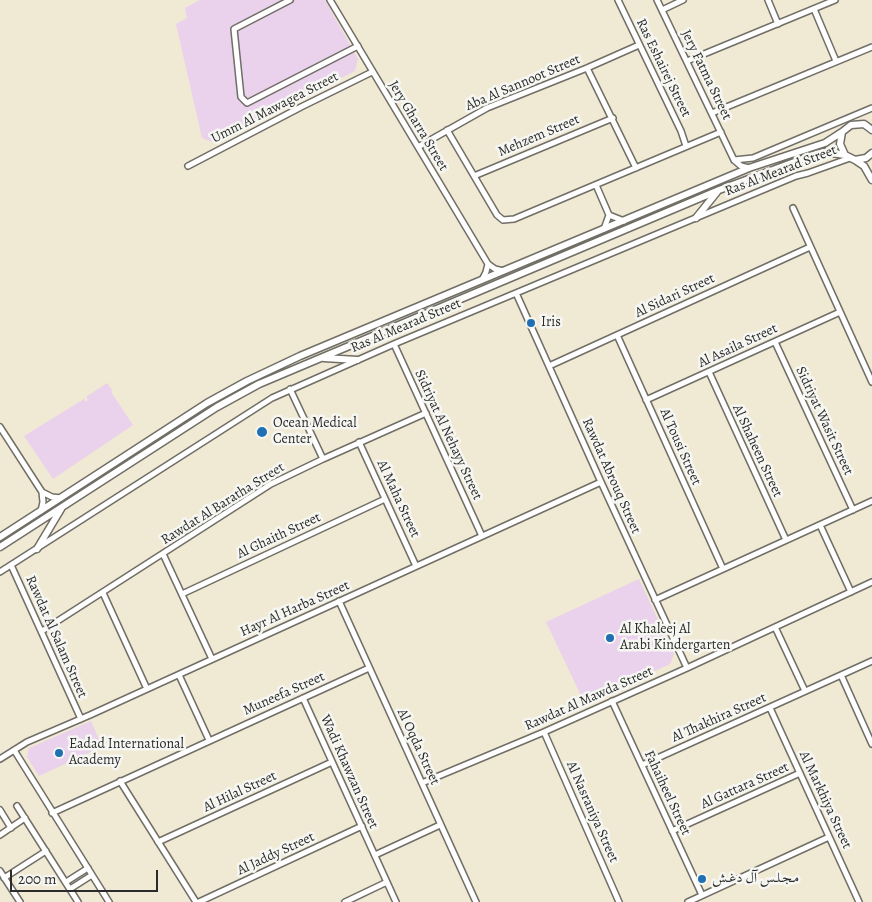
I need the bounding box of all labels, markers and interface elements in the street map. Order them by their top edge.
street label: Ras Eshairej Street [632,16,694,120]
street label: Jery Fatma Street [677,27,735,123]
street label: Aba Al Sannoot Street [463,51,583,115]
street label: Umm Al Mawagea Street [209,69,341,147]
street label: Jery Gharra Street [384,78,452,174]
street label: Mehzem Street [496,111,582,161]
street label: Ras Al Mearad Street [723,142,839,200]
street label: Al Sidari Street [633,270,717,322]
street label: Ras Al Mearad Street [348,295,464,357]
place label: Iris [541,315,561,331]
marker: Iris [525,317,537,329]
street label: Al Asaila Street [696,320,780,372]
street label: Sidriyat Wasit Street [791,364,857,478]
street label: Sidriyat Al Nehayy Street [410,367,486,503]
street label: Al Shaheen Street [728,402,786,500]
street label: Al Tousi Street [656,406,704,488]
place label: Ocean Medical Center [273,416,357,448]
street label: Rawdat Abrouq Street [578,416,644,536]
marker: Ocean Medical Center [255,425,269,439]
street label: Al Maha Street [373,458,423,540]
street label: Rawdat Al Baratha Street [158,459,288,549]
street label: Al Ghaith Street [234,509,324,563]
street label: Rawdat Al Salam Street [21,573,91,701]
street label: Hayr Al Harba Street [238,577,352,641]
place label: Al Khaleej Al Arabi Kindergarten [620,622,730,654]
marker: Al Khaleej Al Arabi Kindergarten [604,632,616,644]
street label: Rawdat Al Mawda Street [522,663,656,735]
street label: Muneefa Street [241,669,327,719]
street label: Al Thakhira Street [669,690,769,746]
street label: Al Oqda Street [393,706,443,788]
street label: Wadi Khawzan Street [316,712,382,832]
place label: Eadad International Academy [69,737,184,770]
marker: Eadad International Academy [53,747,65,759]
street label: Fahaiheel Street [640,748,694,838]
street label: Al Markhiya Street [795,749,855,851]
street label: Al Nasraniya Street [562,759,622,865]
street label: Al Gattara Street [698,759,792,813]
street label: Al Hilal Street [201,768,279,816]
street label: Al Jaddy Street [235,829,317,879]
scale bar [12,860,160,892]
text: 200 m [18,869,57,889]
place label: مـجـلـس آل دغـش [712,871,799,887]
marker: مـجـلـس آل دغـش [696,873,708,885]

